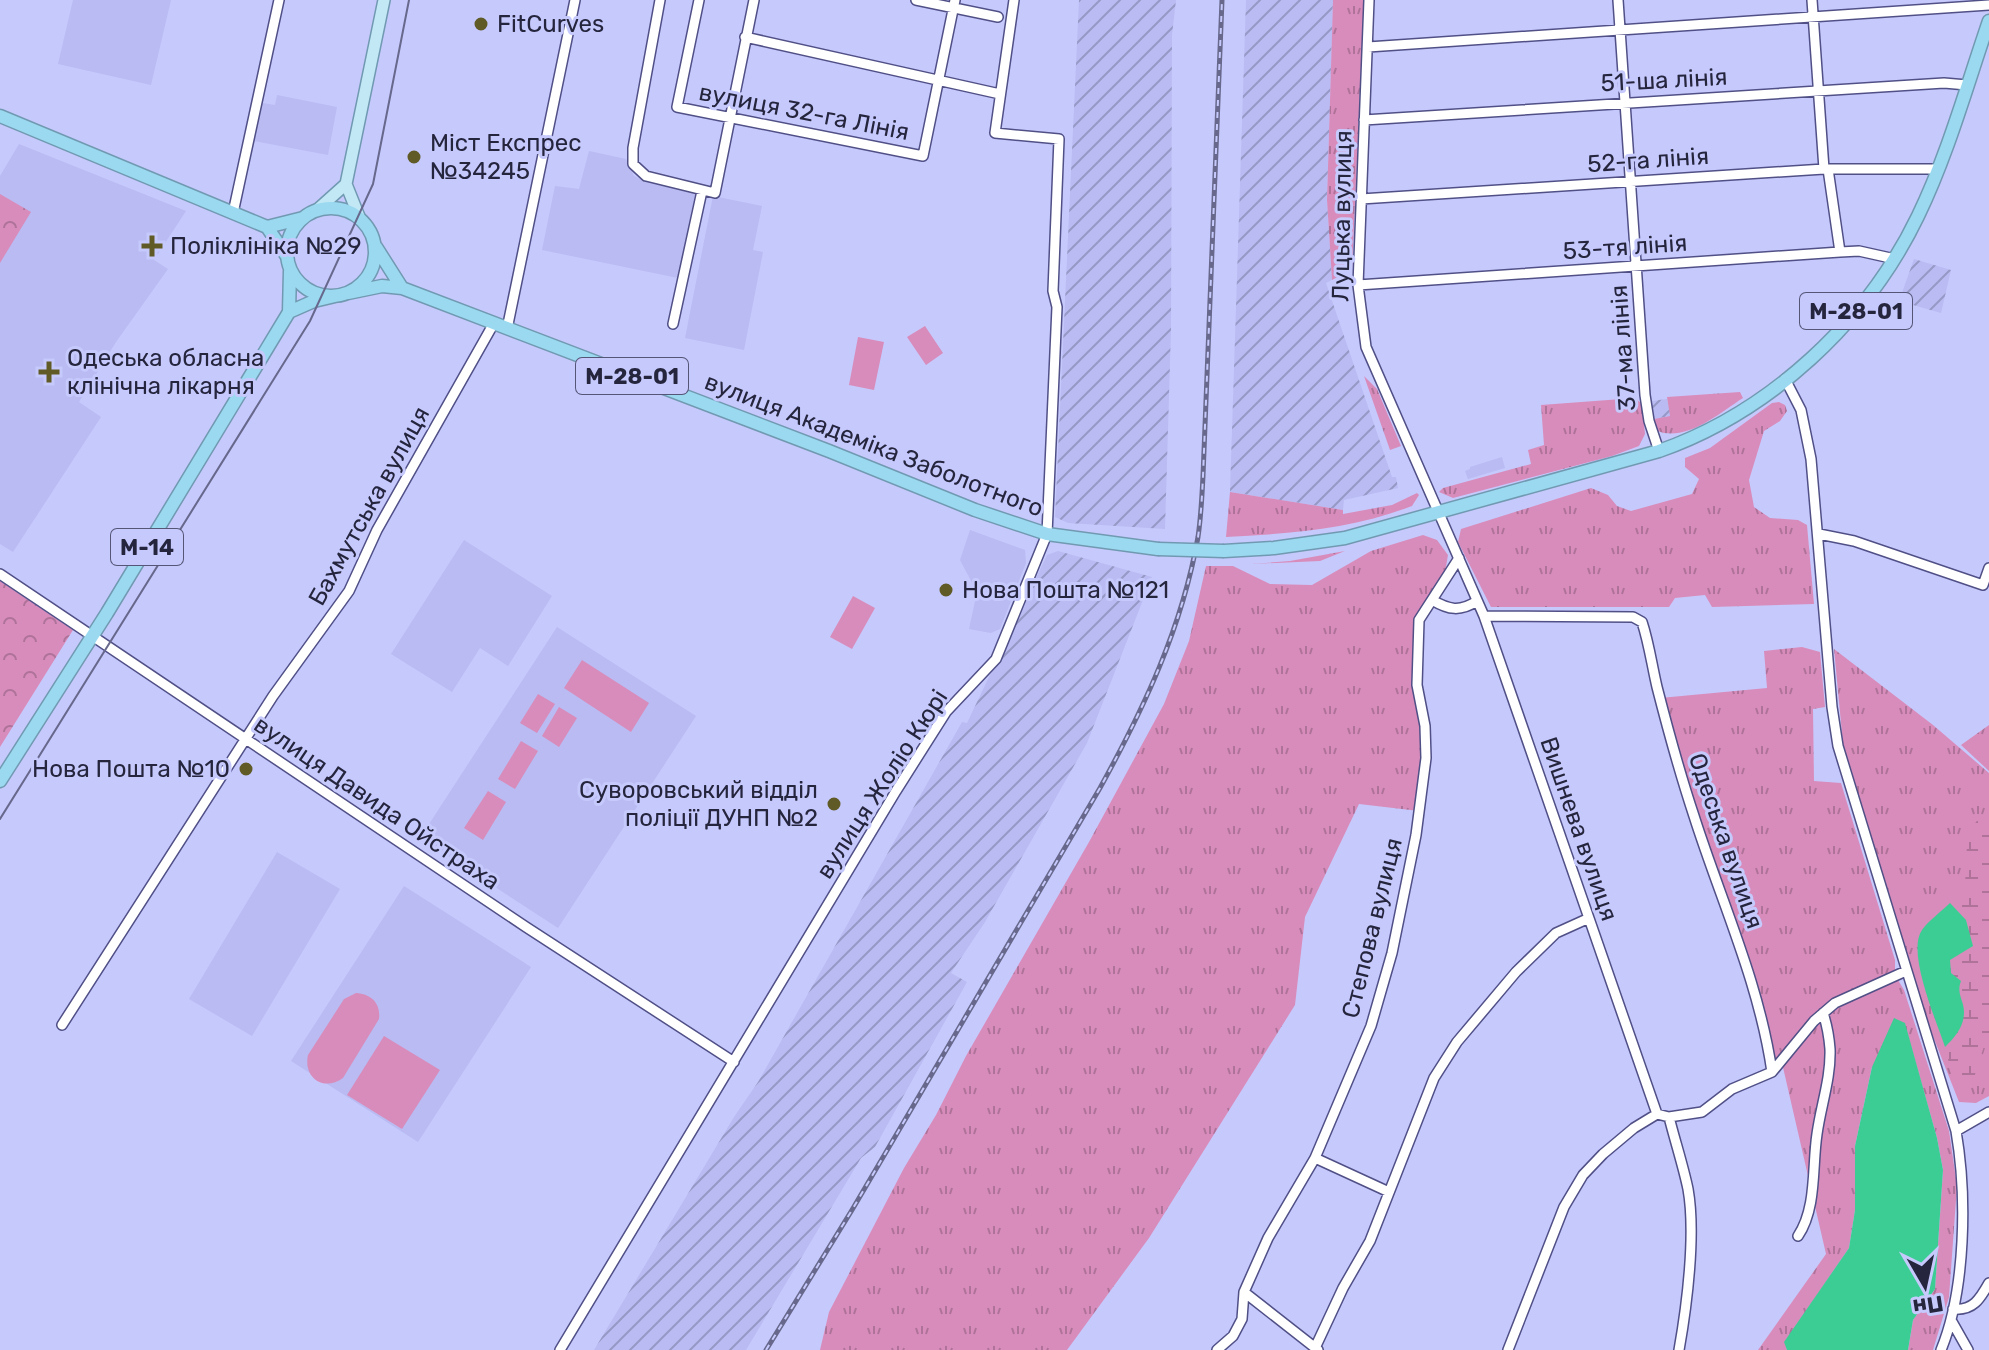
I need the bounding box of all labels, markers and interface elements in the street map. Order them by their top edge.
place label: FitCurves [497,10,604,38]
marker: FitCurves [472,15,490,33]
street label: 51-ша лінія [1600,63,1728,97]
street label: вулиця 32-га Лінія [697,78,911,146]
place label: Міст Експрес №34245 [430,129,582,185]
street label: Луцька вулиця [1327,130,1357,302]
street label: 52-га лінія [1586,142,1710,178]
marker: Міст Експрес №34245 [405,148,423,166]
street label: 53-тя лінія [1562,229,1688,265]
place label: Поліклініка №29 [170,232,362,260]
marker: Поліклініка №29 [141,235,163,257]
street label: 37-ма лінія [1605,284,1641,412]
road number: М-28-01 [1800,293,1912,329]
place label: Одеська обласна клінічна лікарня [67,344,264,400]
road number: М-28-01 [576,358,688,394]
marker: Одеська обласна клінічна лікарня [38,361,60,383]
street label: вулиця Академіка Заболотного [701,367,1047,523]
street label: Бахмутська вулиця [303,402,435,610]
road number: М-14 [111,529,183,565]
place label: Нова Пошта №121 [962,576,1169,604]
marker: Нова Пошта №121 [937,581,955,599]
street label: вулиця Жоліо Кюрі [810,684,954,884]
street label: вулиця Давида Ойстраха [249,710,505,896]
street label: Вишнева вулиця [1534,733,1624,925]
street label: Одеська вулиця [1683,750,1769,932]
place label: Нова Пошта №10 [32,755,230,783]
marker: Нова Пошта №10 [237,760,255,778]
place label: Суворовський відділ поліції ДУНП №2 [579,776,818,832]
marker: Суворовський відділ поліції ДУНП №2 [825,795,843,813]
street label: Степова вулиця [1336,835,1408,1021]
north arrow [1885,1246,1965,1326]
text: Пн [1911,1290,1945,1321]

